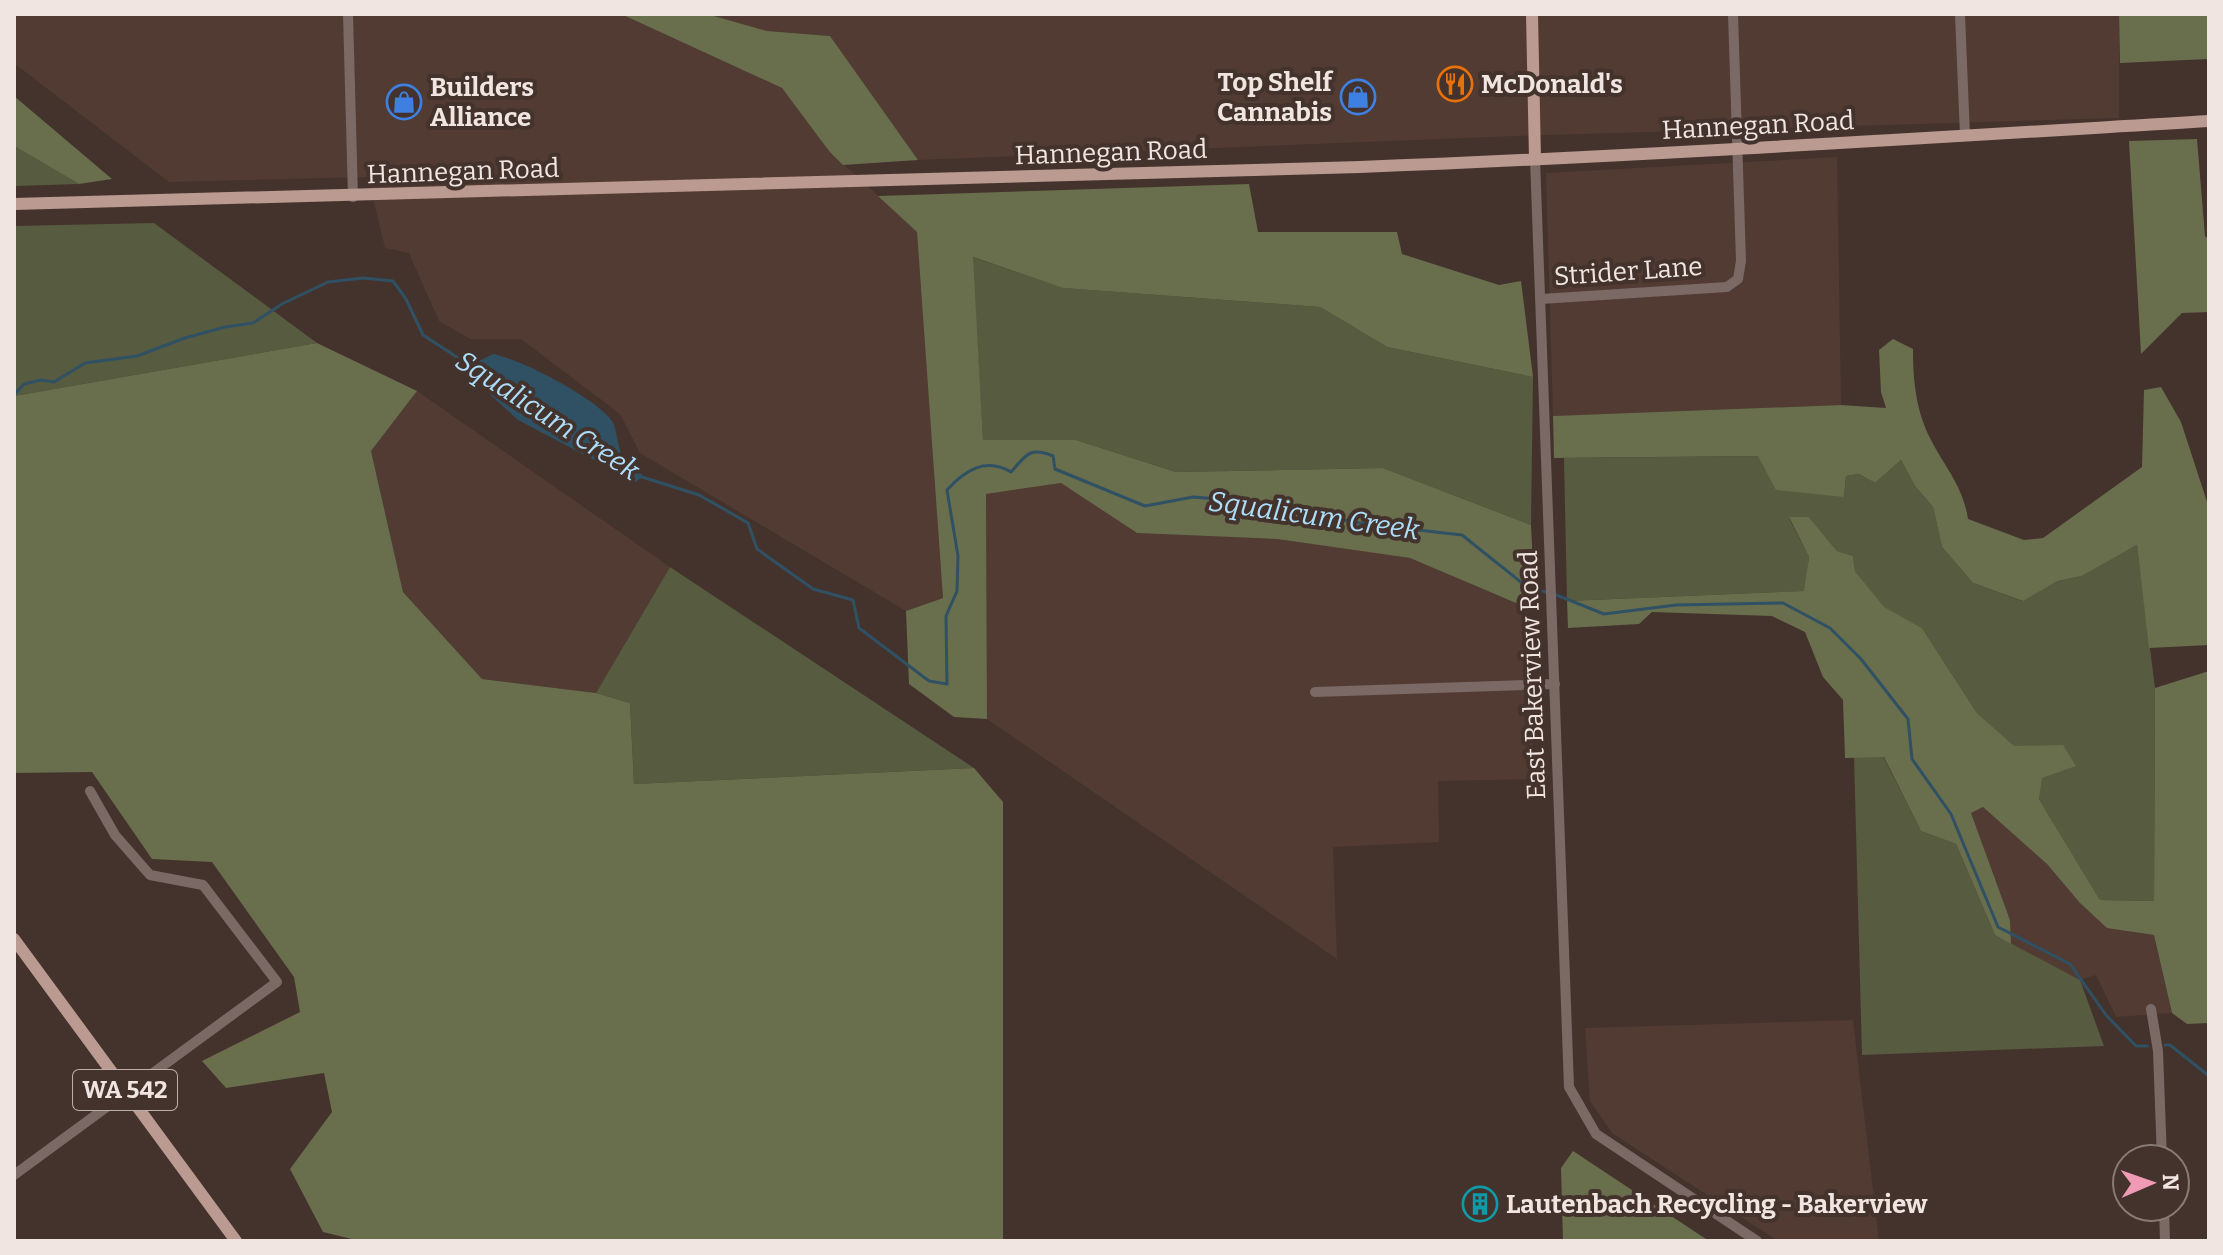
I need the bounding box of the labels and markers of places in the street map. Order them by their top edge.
restaurant icon: McDonald's [1436,65,1474,103]
place label: Top Shelf Cannabis [1217,67,1334,128]
place label: McDonald's [1481,69,1623,100]
place label: Builders Alliance [430,72,534,133]
shop icon: Top Shelf Cannabis [1339,78,1377,116]
shop icon: Builders Alliance [385,83,423,121]
building icon: Lautenbach Recycling - Bakerview [1461,1185,1499,1223]
place label: Lautenbach Recycling - Bakerview [1506,1189,1928,1220]

